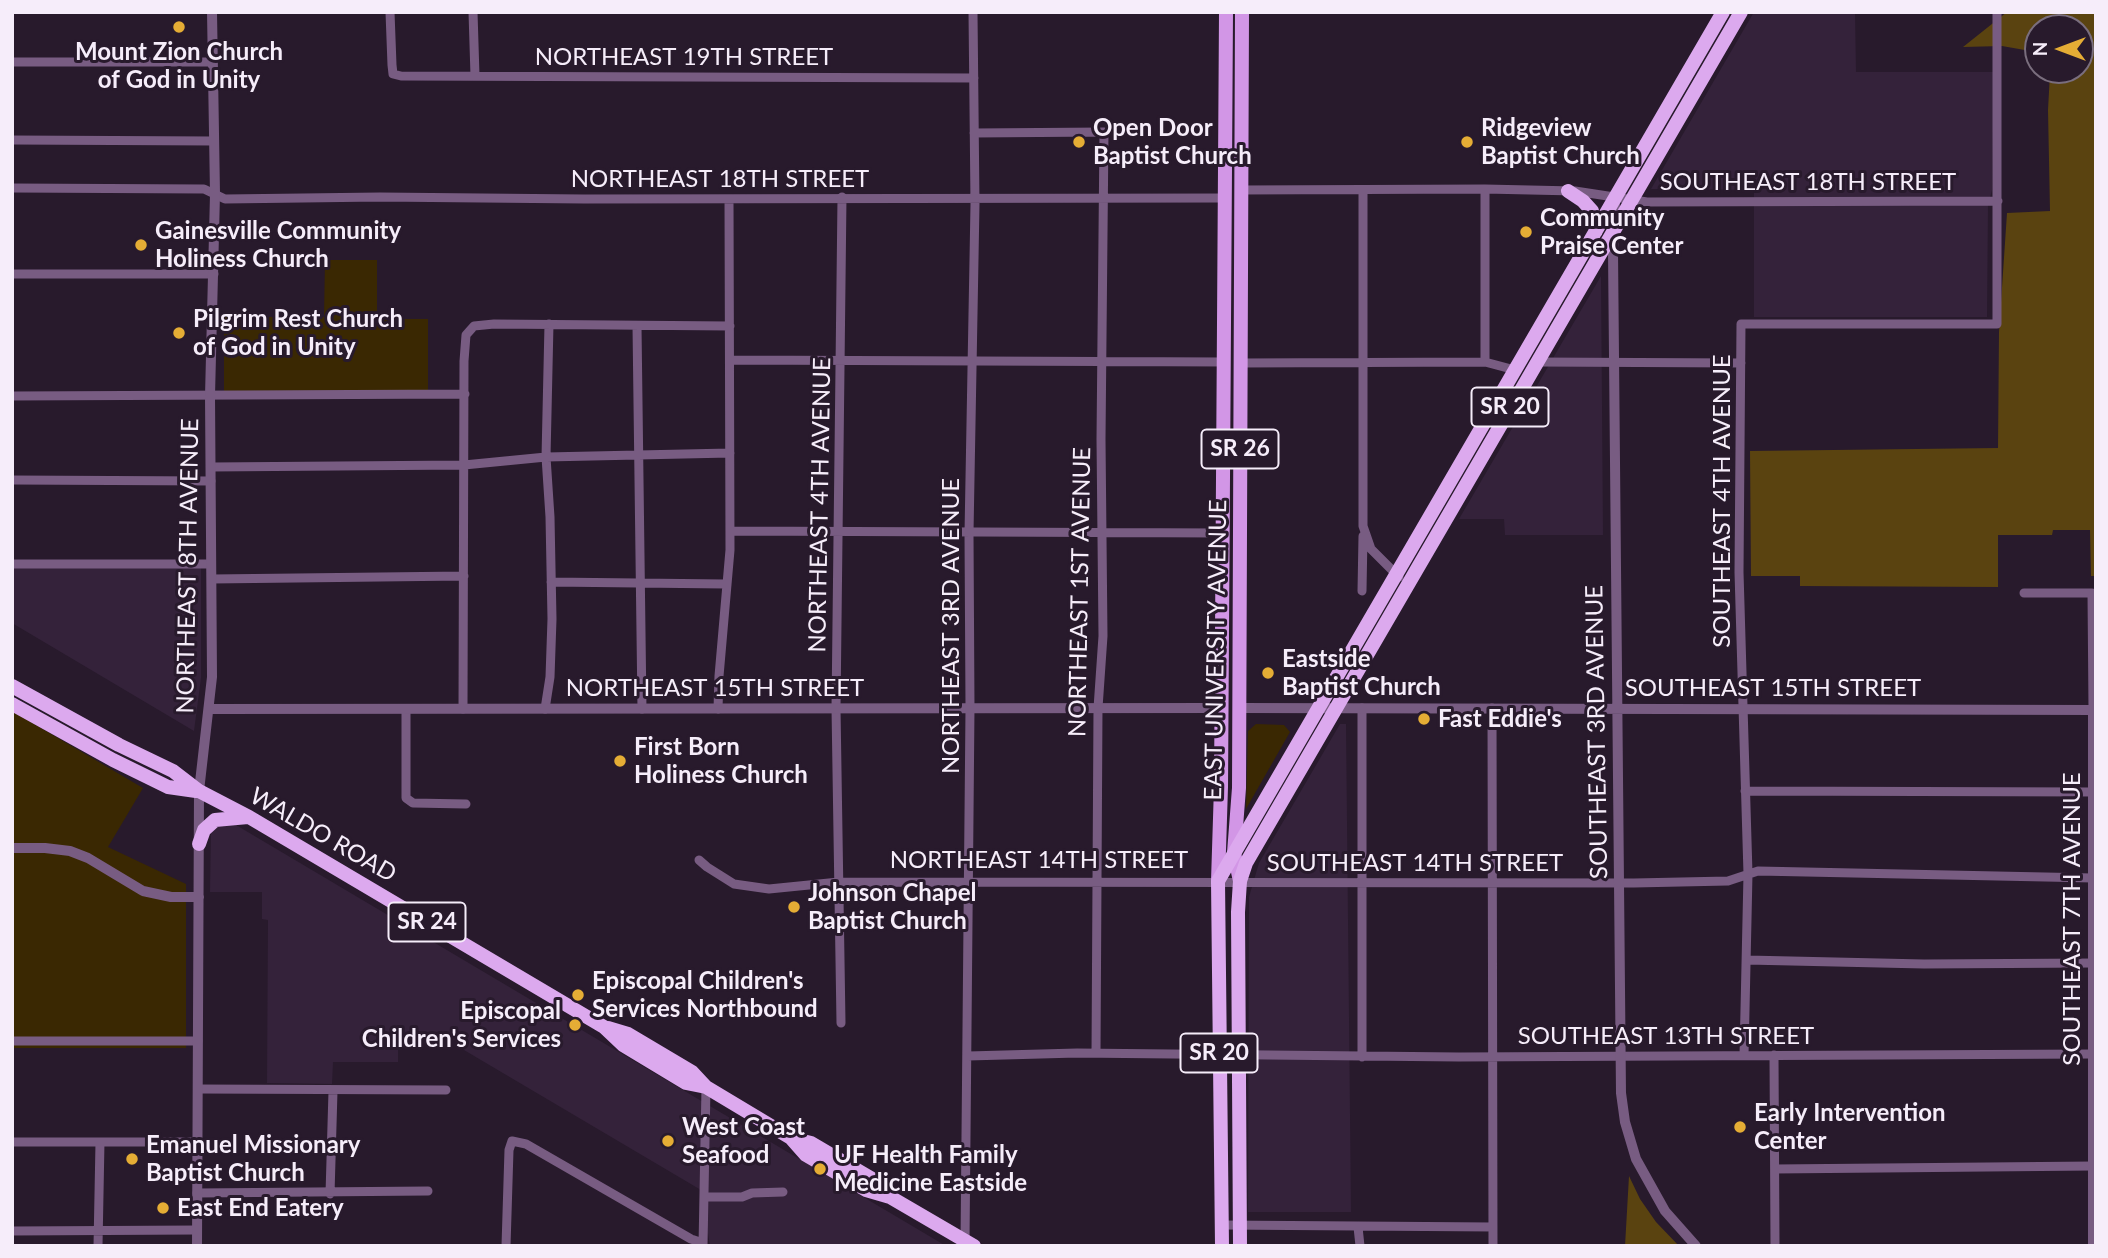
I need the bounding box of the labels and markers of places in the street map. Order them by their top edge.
marker: Mount Zion Church of God in Unity [171,19,187,35]
place label: Mount Zion Church of God in Unity [75,38,283,94]
place label: Open Door Baptist Church [1093,114,1252,170]
place label: Ridgeview Baptist Church [1481,114,1640,170]
marker: Open Door Baptist Church [1071,134,1087,150]
marker: Ridgeview Baptist Church [1459,134,1475,150]
place label: Community Praise Center [1540,204,1683,260]
place label: Gainesville Community Holiness Church [155,217,401,273]
marker: Community Praise Center [1518,224,1534,240]
marker: Gainesville Community Holiness Church [133,237,149,253]
place label: Pilgrim Rest Church of God in Unity [193,305,403,361]
marker: Pilgrim Rest Church of God in Unity [171,325,187,341]
place label: Eastside Baptist Church [1282,645,1441,701]
marker: Eastside Baptist Church [1260,665,1276,681]
place label: Fast Eddie's [1438,705,1562,733]
marker: Fast Eddie's [1416,711,1432,727]
place label: First Born Holiness Church [634,733,808,789]
marker: First Born Holiness Church [612,753,628,769]
place label: Johnson Chapel Baptist Church [808,879,976,935]
marker: Johnson Chapel Baptist Church [786,899,802,915]
place label: Episcopal Children's Services Northbound [592,967,818,1023]
marker: Episcopal Children's Services Northbound [570,987,586,1003]
place label: Episcopal Children's Services [362,997,561,1053]
marker: Episcopal Children's Services [567,1017,583,1033]
place label: Early Intervention Center [1754,1099,1945,1155]
place label: West Coast Seafood [682,1113,805,1169]
marker: Early Intervention Center [1732,1119,1748,1135]
place label: Emanuel Missionary Baptist Church [146,1131,360,1187]
marker: West Coast Seafood [660,1133,676,1149]
place label: UF Health Family Medicine Eastside [834,1141,1027,1197]
marker: Emanuel Missionary Baptist Church [124,1151,140,1167]
marker: UF Health Family Medicine Eastside [812,1161,828,1177]
place label: East End Eatery [177,1194,344,1222]
marker: East End Eatery [155,1200,171,1216]

